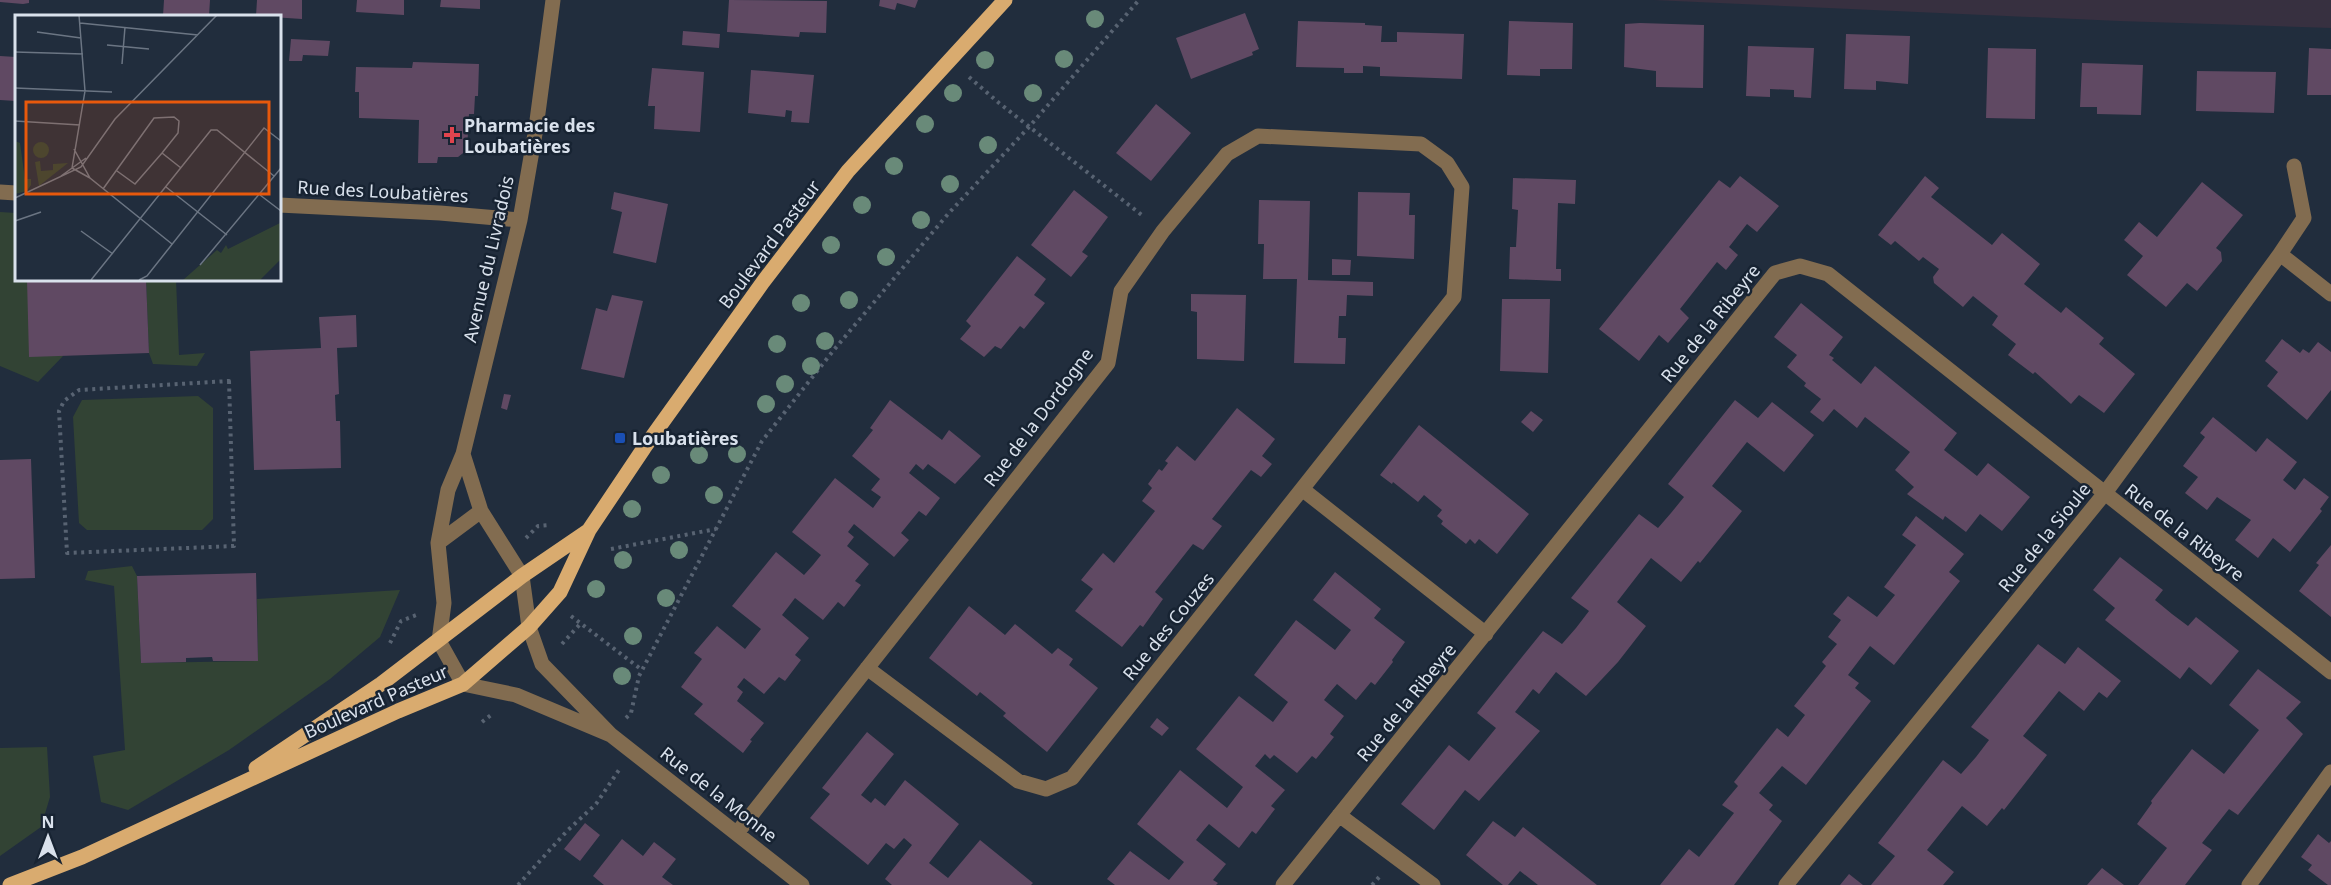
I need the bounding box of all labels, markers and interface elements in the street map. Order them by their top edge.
inset map [15,15,280,280]
place label: Pharmacie des Loubatières [464,113,595,158]
marker: Pharmacie des Loubatières [445,128,459,142]
street label: Avenue du Livradois [457,173,519,345]
street label: Boulevard Pasteur [713,174,826,313]
street label: Rue des Loubatières [297,175,469,207]
street label: Rue de la Ribeyre [1655,259,1765,387]
street label: Rue de la Dordogne [978,343,1098,491]
place label: Loubatières [632,426,739,450]
marker: Loubatières [613,431,627,445]
street label: Rue de la Sioule [1993,477,2095,597]
street label: Rue de la Ribeyre [2120,478,2250,586]
street label: Rue des Couzes [1117,567,1219,685]
street label: Rue de la Ribeyre [1351,638,1461,766]
street label: Boulevard Pasteur [300,658,452,743]
street label: Rue de la Monne [656,741,782,847]
north arrow [18,807,78,867]
text: N [41,811,55,833]

